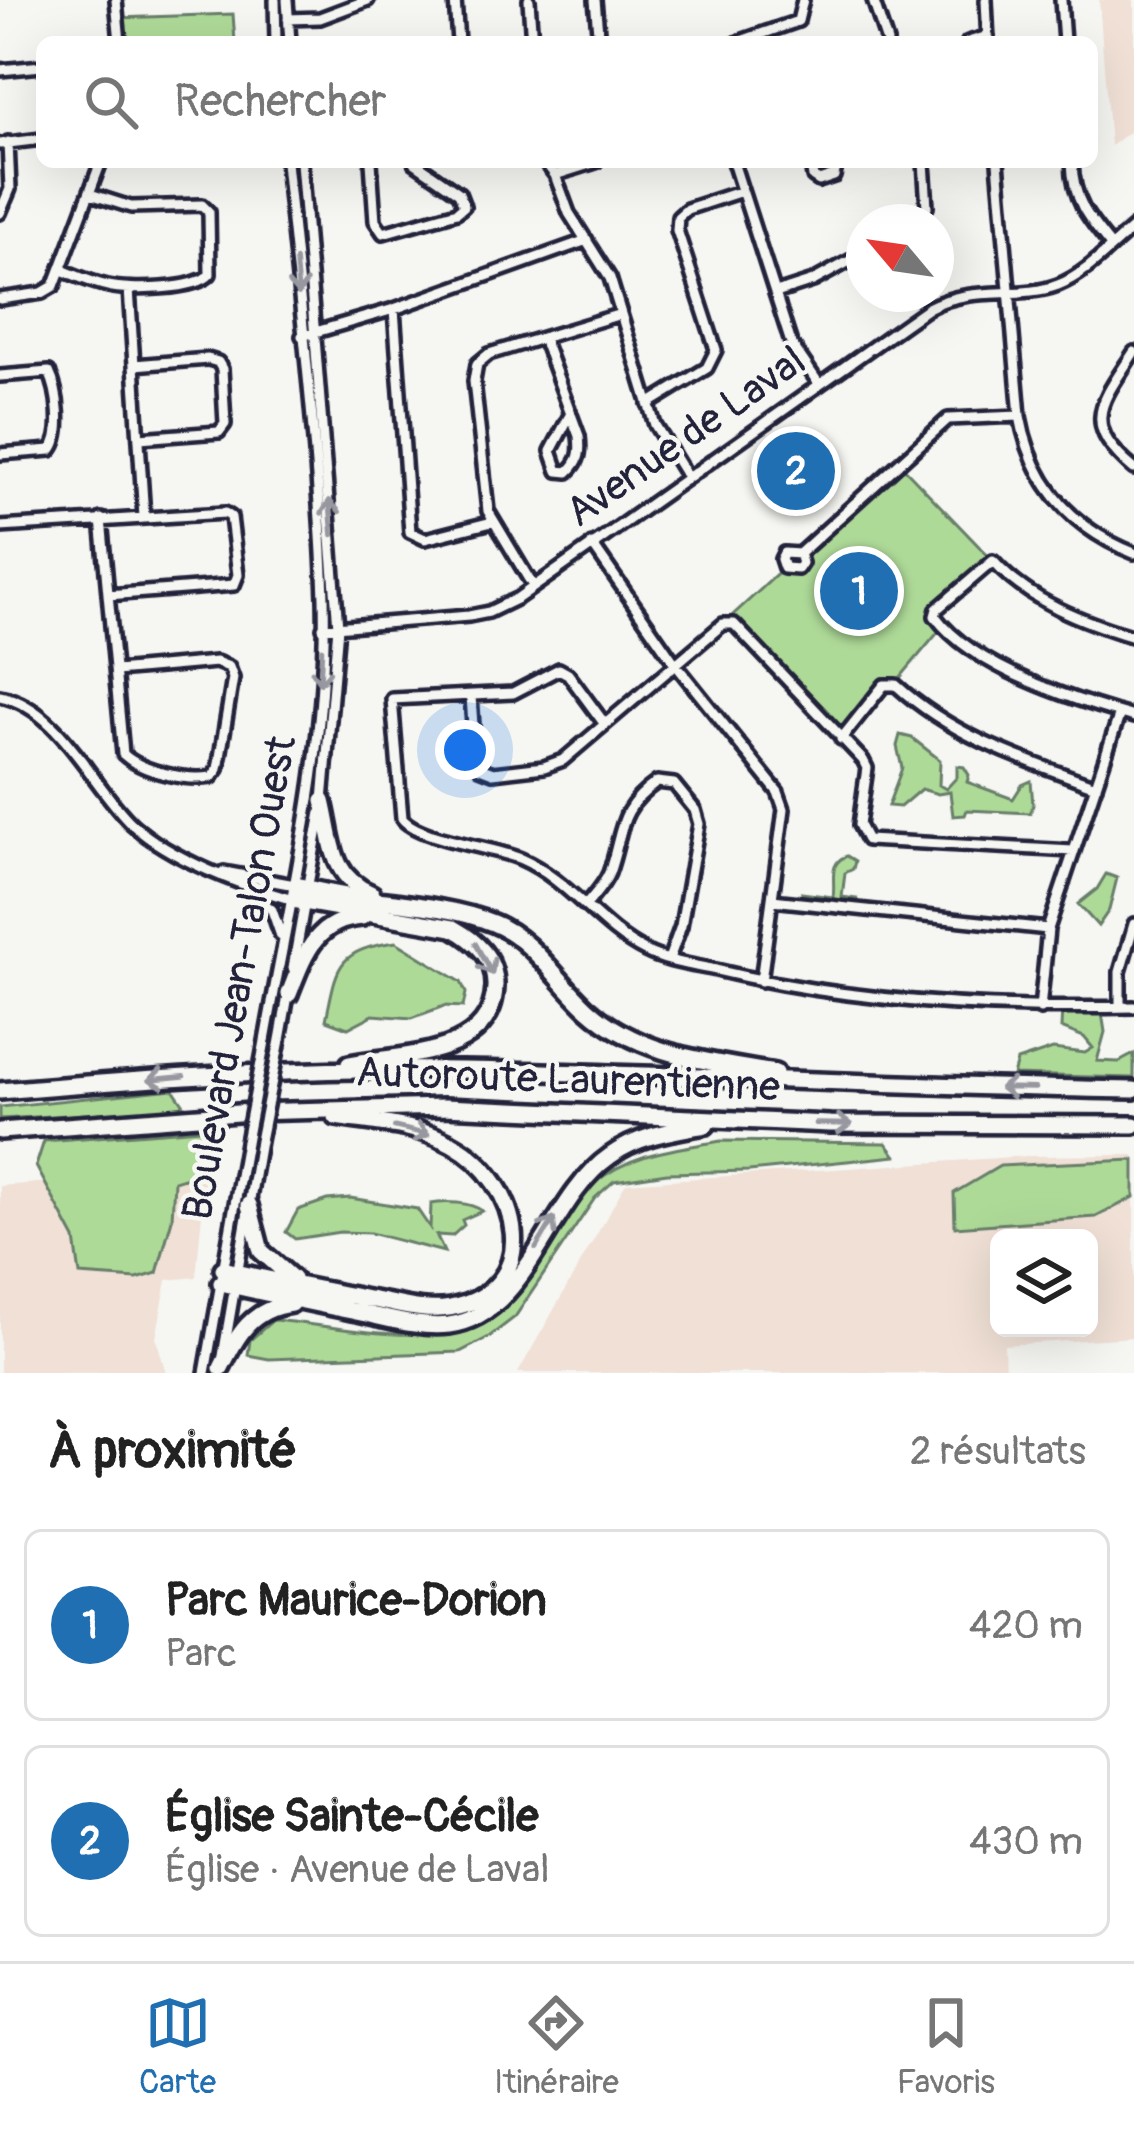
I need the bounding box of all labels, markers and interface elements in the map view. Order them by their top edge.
search box [36,36,1098,168]
icon: search [78,69,144,135]
text: Rechercher [174,74,387,130]
north arrow [846,204,954,312]
one-way arrow [286,258,309,297]
street label: Avenue de Laval [556,335,816,539]
pin: 2 [757,426,835,516]
one-way arrow [320,498,343,537]
pin: 1 [820,546,898,636]
one-way arrow [309,647,332,686]
your location [435,720,495,780]
street label: Boulevard Jean-Talon Ouest [172,732,308,1224]
one-way arrow [473,941,496,976]
street label: Autoroute Laurentienne [355,1047,781,1113]
one-way arrow [147,1066,186,1089]
one-way arrow [998,1077,1037,1100]
one-way arrow [814,1112,853,1135]
one-way arrow [393,1121,431,1143]
one-way arrow [534,1216,558,1251]
map controls [990,1229,1098,1337]
button: layers [990,1229,1098,1337]
text: À proximité [48,1419,297,1483]
text: 2 résultats [910,1427,1086,1476]
text: Parc Maurice-Dorion [165,1573,547,1629]
text: 1 [82,1601,98,1650]
text: 420 m [969,1601,1083,1650]
text: Parc [165,1629,237,1678]
text: Église Sainte-Cécile [165,1789,538,1845]
text: 2 [79,1817,101,1866]
text: 430 m [969,1817,1083,1866]
text: Église · Avenue de Laval [165,1845,550,1894]
tab: Carte [139,1990,216,2103]
tab: Itinéraire [494,1990,619,2103]
tab: Favoris [897,1990,995,2103]

